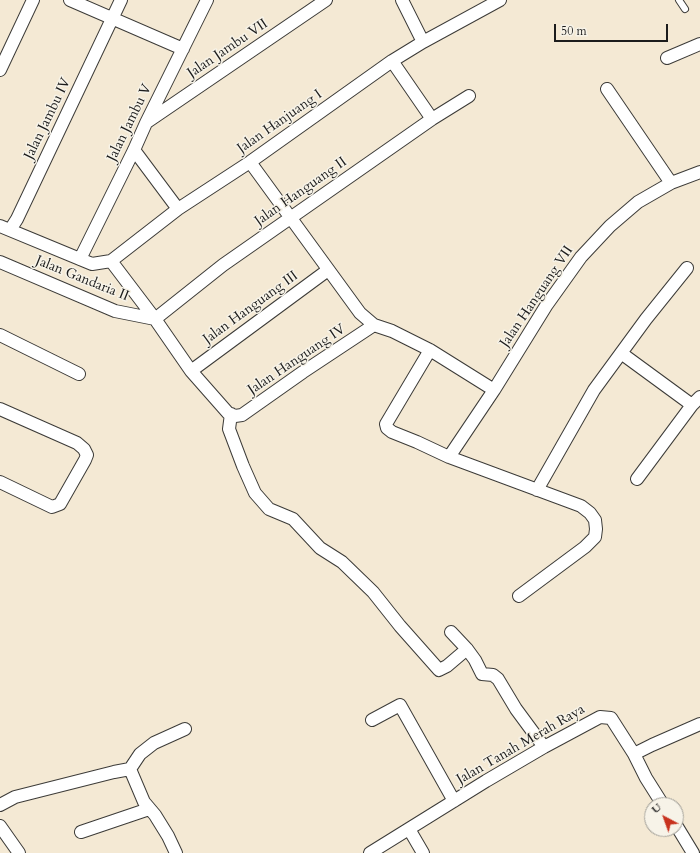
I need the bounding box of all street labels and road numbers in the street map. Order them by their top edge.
street label: Jalan Jambu VII [185,16,271,82]
street label: Jalan Jambu IV [21,75,75,163]
street label: Jalan Jambu V [104,82,156,164]
street label: Jalan Hanjuang I [234,86,326,158]
street label: Jalan Hanguang II [252,154,350,230]
street label: Jalan Hanguang VII [497,243,577,351]
street label: Jalan Gandaria II [33,253,131,305]
street label: Jalan Hanguang III [200,268,302,348]
street label: Jalan Hanguang IV [245,321,349,399]
street label: Jalan Tanah Merah Raya [454,701,588,789]

